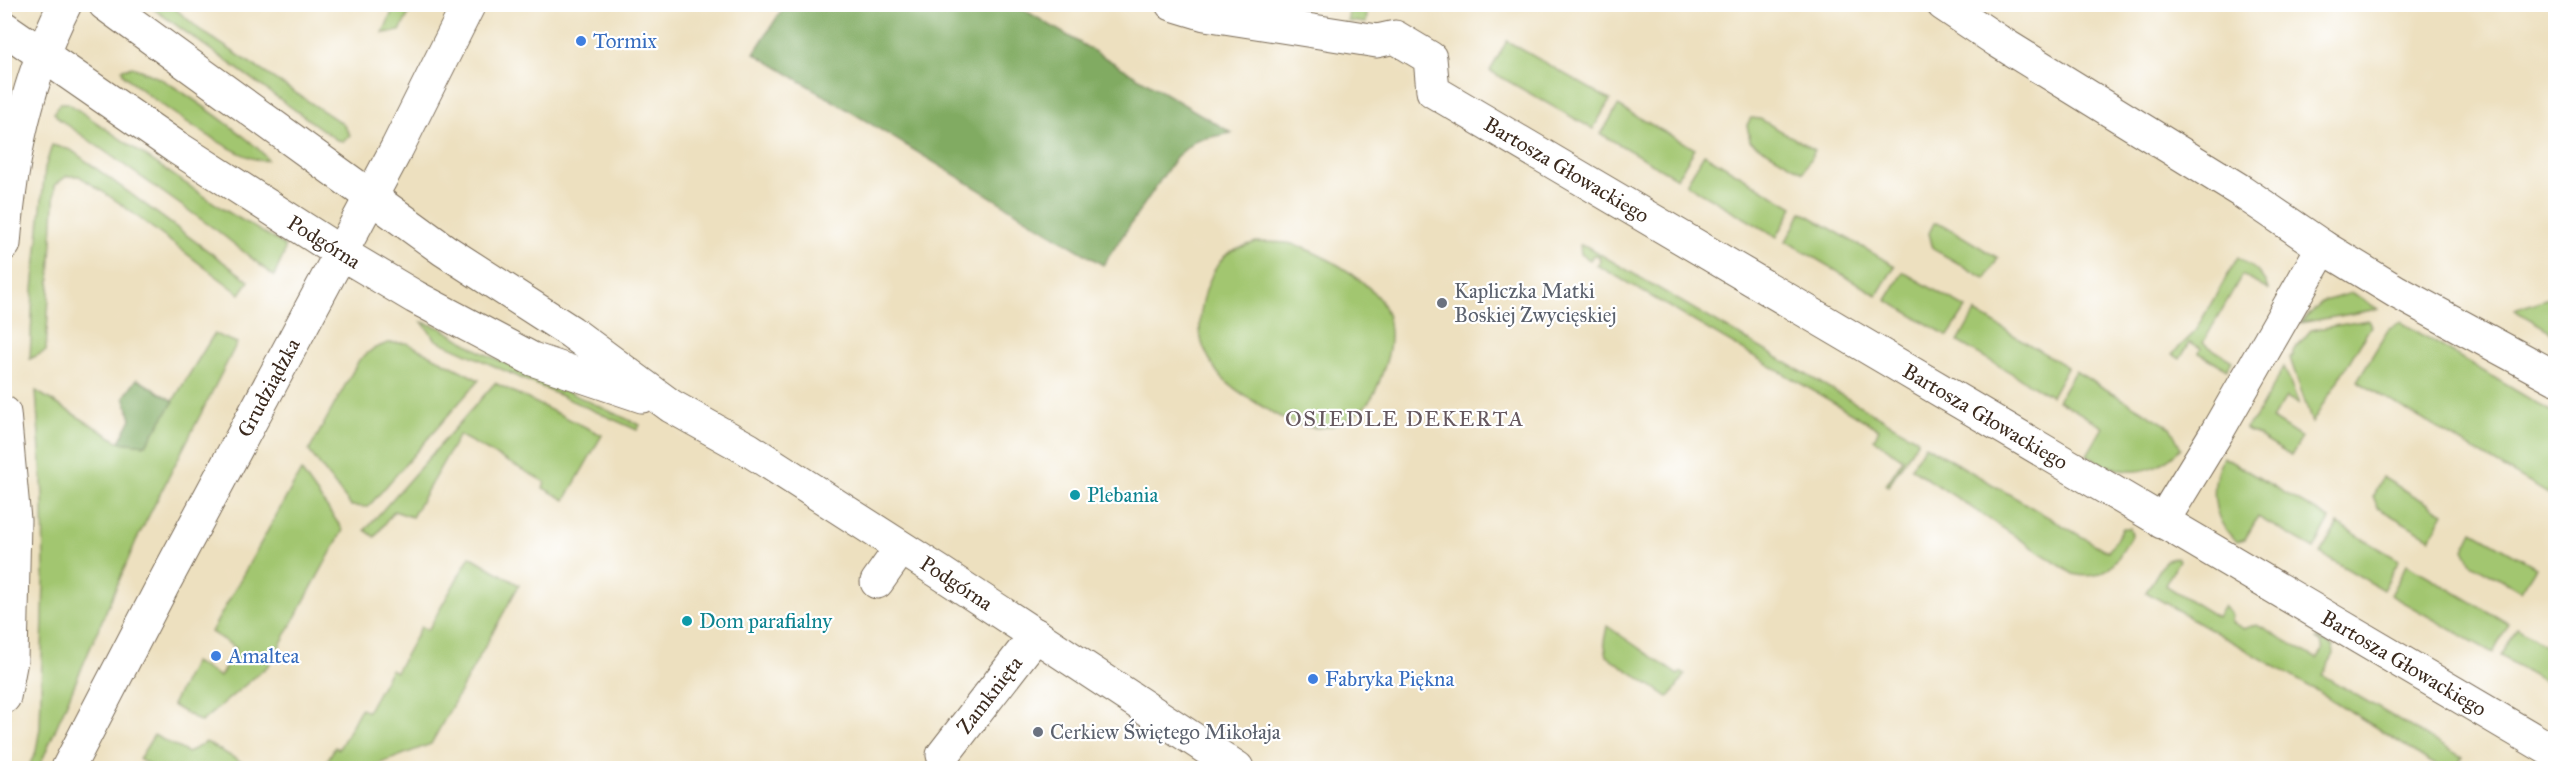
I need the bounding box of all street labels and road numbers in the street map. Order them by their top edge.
street label: Bartosza Głowackiego [1479,111,1654,229]
street label: Podgórna [283,209,366,275]
street label: Grudziądzka [232,334,306,442]
street label: Bartosza Głowackiego [1898,358,2073,475]
street label: Podgórna [915,550,998,617]
street label: Bartosza Głowackiego [2317,605,2491,722]
street label: Zamknięta [951,651,1028,739]

